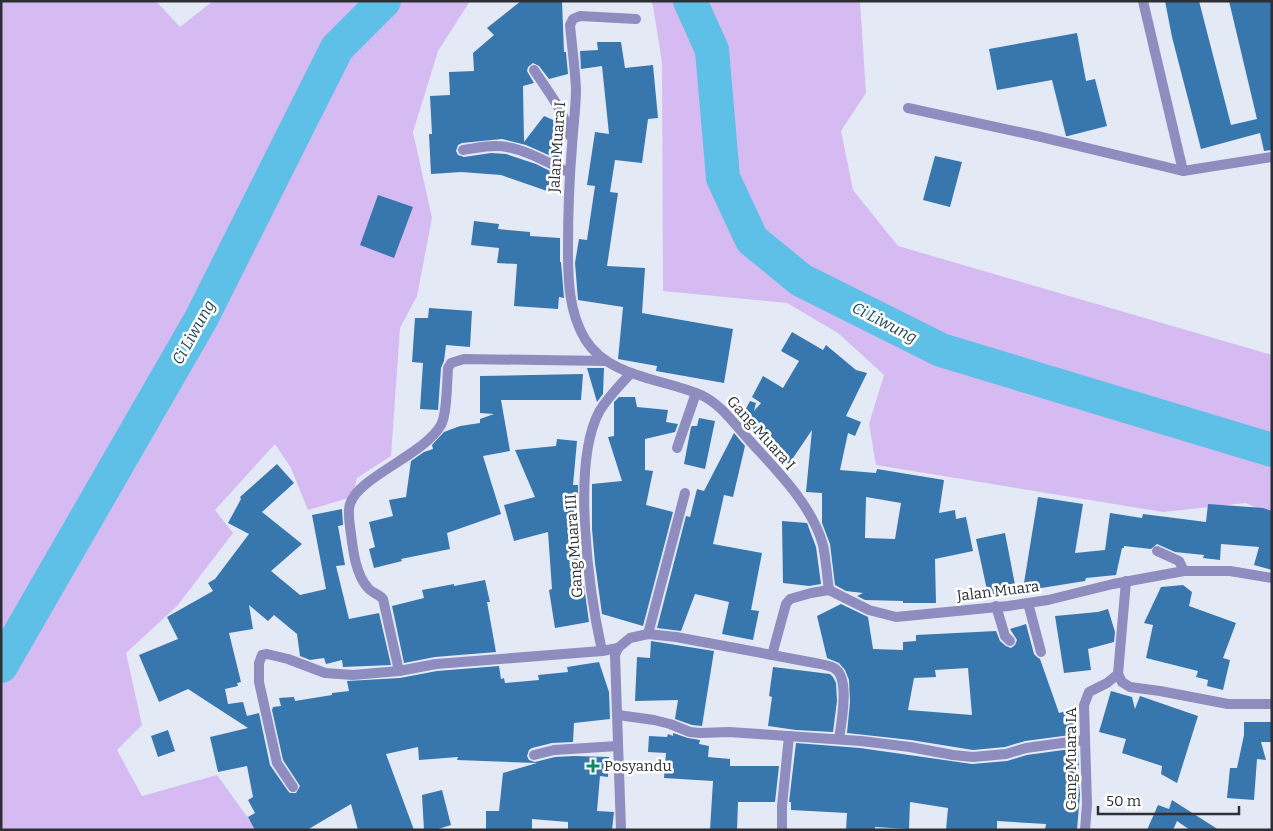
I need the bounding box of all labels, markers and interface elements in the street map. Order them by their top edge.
street label: Jalan Muara I [545,101,569,194]
water label: Ci Liwung [168,297,219,368]
water label: Ci Liwung [849,298,921,347]
street label: Gang Muara I [723,392,799,474]
street label: Gang Muara III [561,493,587,599]
street label: Jalan Muara [955,577,1040,605]
street label: Gang Muara IA [1062,707,1080,811]
place label: Posyandu [604,757,672,775]
marker: Posyandu [586,759,600,773]
scale bar [1098,784,1239,816]
text: 50 m [1106,792,1142,810]

